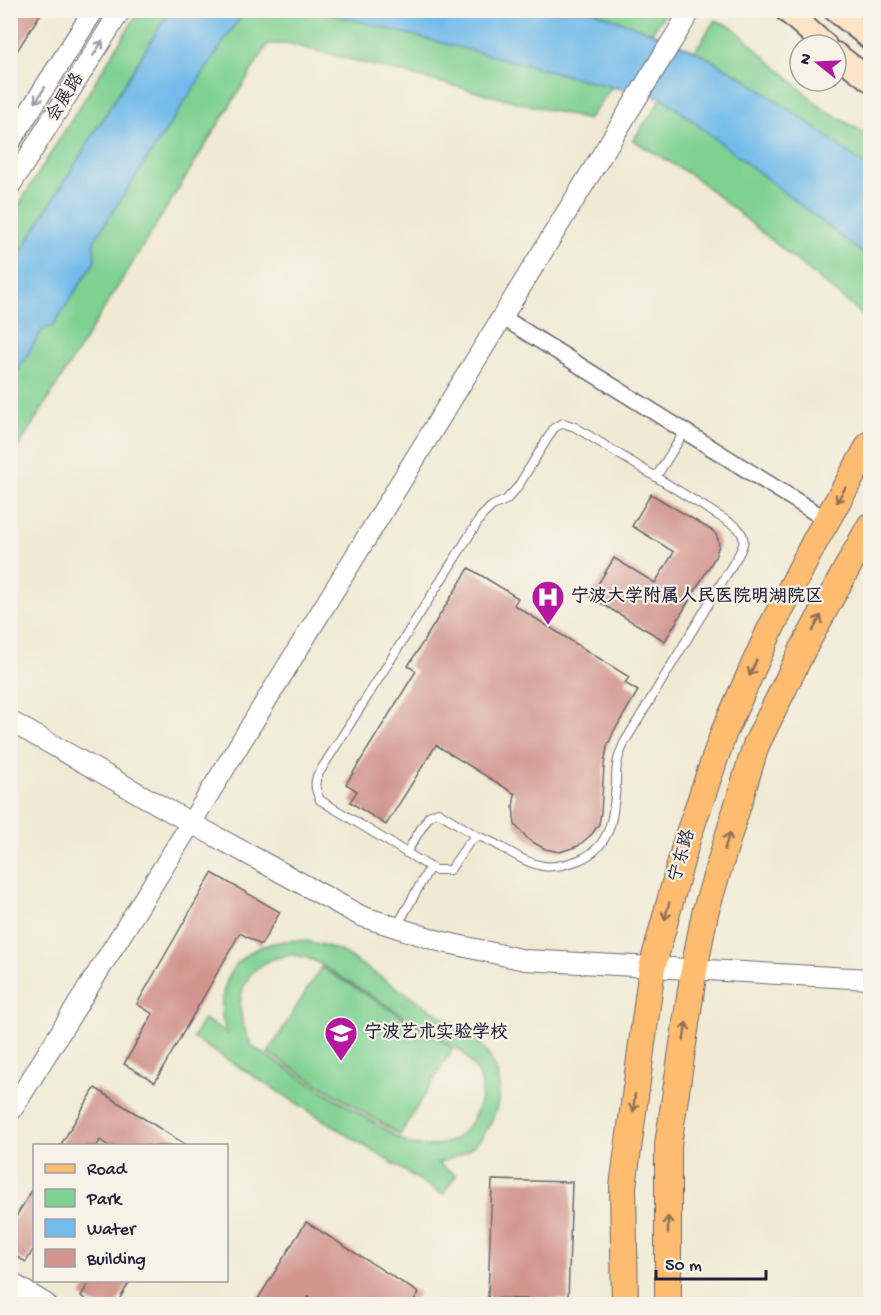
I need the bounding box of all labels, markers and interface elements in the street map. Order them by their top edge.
north arrow [788,33,848,93]
one-way arrow [92,40,104,57]
text: N [796,51,818,67]
street label: 会展路 [42,69,89,126]
one-way arrow [33,87,46,104]
one-way arrow [835,486,847,503]
hospital icon: 宁波大学附属人民医院明湖院区 [530,579,566,626]
place label: 宁波大学附属人民医院明湖院区 [571,586,823,608]
one-way arrow [812,614,824,632]
one-way arrow [746,659,758,677]
street label: 宁东路 [665,827,701,885]
one-way arrow [722,832,733,851]
one-way arrow [661,902,673,921]
school or university icon: 宁波艺术实验学校 [323,1015,359,1062]
place label: 宁波艺术实验学校 [364,1022,508,1044]
one-way arrow [680,1022,691,1042]
one-way arrow [629,1093,640,1113]
legend [33,1144,228,1282]
text: Road [87,1160,128,1181]
text: Park [86,1190,123,1211]
one-way arrow [662,1216,674,1236]
text: Water [87,1220,137,1241]
scale bar [656,1243,766,1281]
text: Building [86,1250,146,1271]
text: 50 m [665,1256,702,1277]

